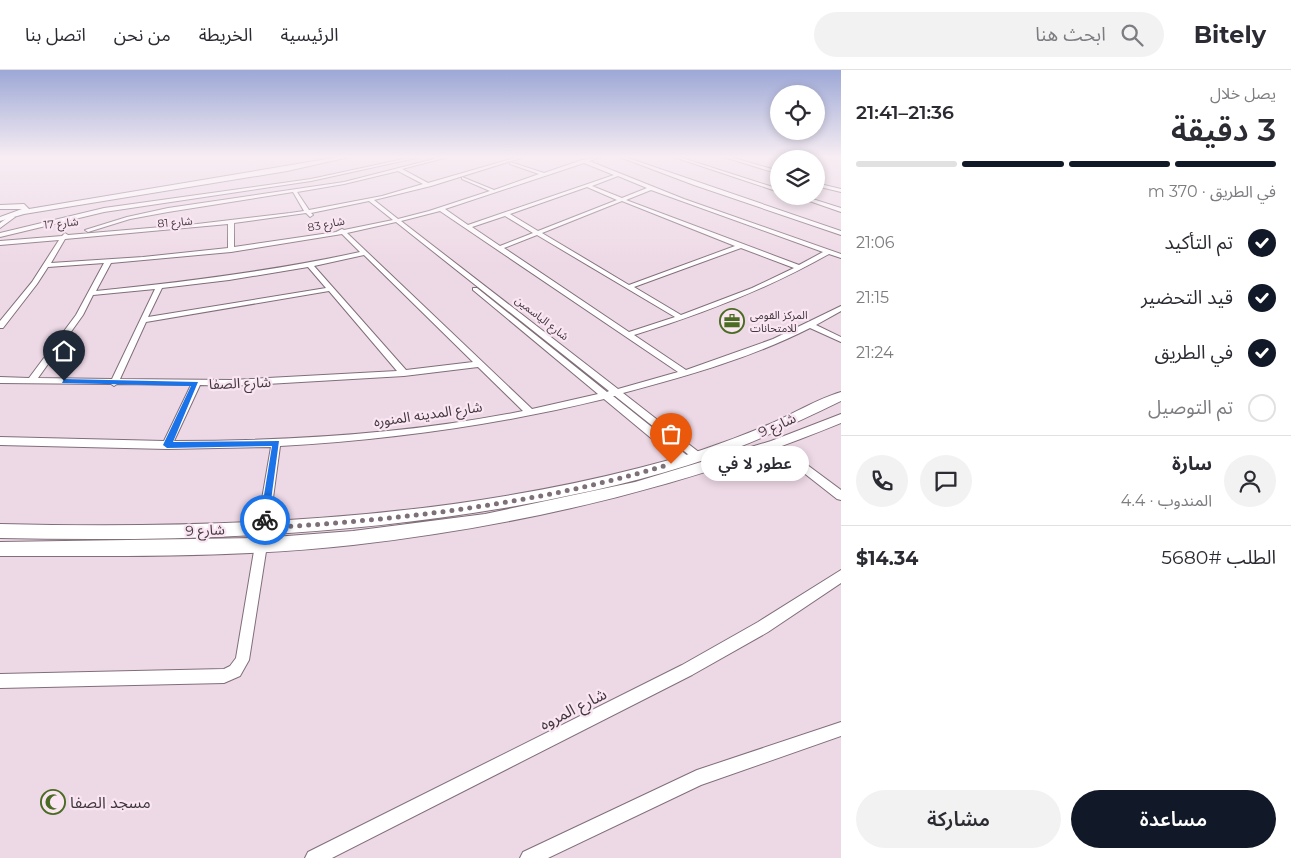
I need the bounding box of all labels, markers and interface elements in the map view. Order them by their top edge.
search box [814,12,1164,57]
text: Bitely [1194,20,1266,49]
icon: search [1118,21,1146,49]
text: ابحث هنا [1035,23,1106,46]
text: اتصل بنا [25,24,86,46]
text: من نحن [114,24,171,46]
text: الخريطة [199,24,253,46]
text: الرئيسية [281,24,338,46]
text: يصل خلال [1210,84,1276,103]
map controls [770,85,825,205]
button: locate [770,85,825,140]
text: 21:36–21:41 [856,101,954,124]
text: 3 دقيقة [1171,110,1276,149]
button: layers [770,150,825,205]
text: في الطريق · 370 m [1148,182,1276,201]
street label: شارع 81 [157,213,194,232]
street label: شارع 83 [306,213,346,235]
street label: شارع 17 [43,214,79,233]
icon: check [1248,229,1276,257]
text: تم التأكيد [1165,231,1233,254]
text: 21:06 [856,233,895,252]
icon: check [1248,284,1276,312]
text: قيد التحضير [1141,286,1233,309]
text: 21:15 [856,288,889,307]
street label: شارع الياسمين [512,293,572,344]
office icon: المركز القومى للامتحانات [719,308,745,334]
place label: المركز القومى للامتحانات [750,308,808,335]
pin [43,330,85,381]
icon: home [50,337,78,365]
icon: check [1248,339,1276,367]
text: في الطريق [1155,341,1233,364]
text: 21:24 [856,343,894,362]
street label: شارع الصفا [209,373,271,395]
text: تم التوصيل [1148,396,1233,419]
street label: شارع المدينه المنوره [372,397,484,433]
street label: شارع 9 [755,409,800,443]
pin [650,413,692,464]
icon: bag [657,420,685,448]
callout: عطور لا في [701,446,808,482]
text: سارة [1172,452,1212,475]
text: عطور لا في [718,454,792,473]
button: phone [856,455,908,507]
button: chat [920,455,972,507]
button: person [1224,455,1276,507]
text: المندوب · 4.4 [1121,491,1212,510]
courier [240,495,290,545]
icon: bike [251,506,279,534]
street label: شارع 9 [185,520,225,542]
text: الطلب #5680 [1161,546,1276,569]
text: $14.34 [856,547,918,570]
street label: شارع المروه [536,684,611,737]
mosque icon: مسجد الصفا [40,789,66,815]
button: مشاركة [856,790,1061,848]
button: مساعدة [1071,790,1276,848]
place label: مسجد الصفا [70,793,151,812]

